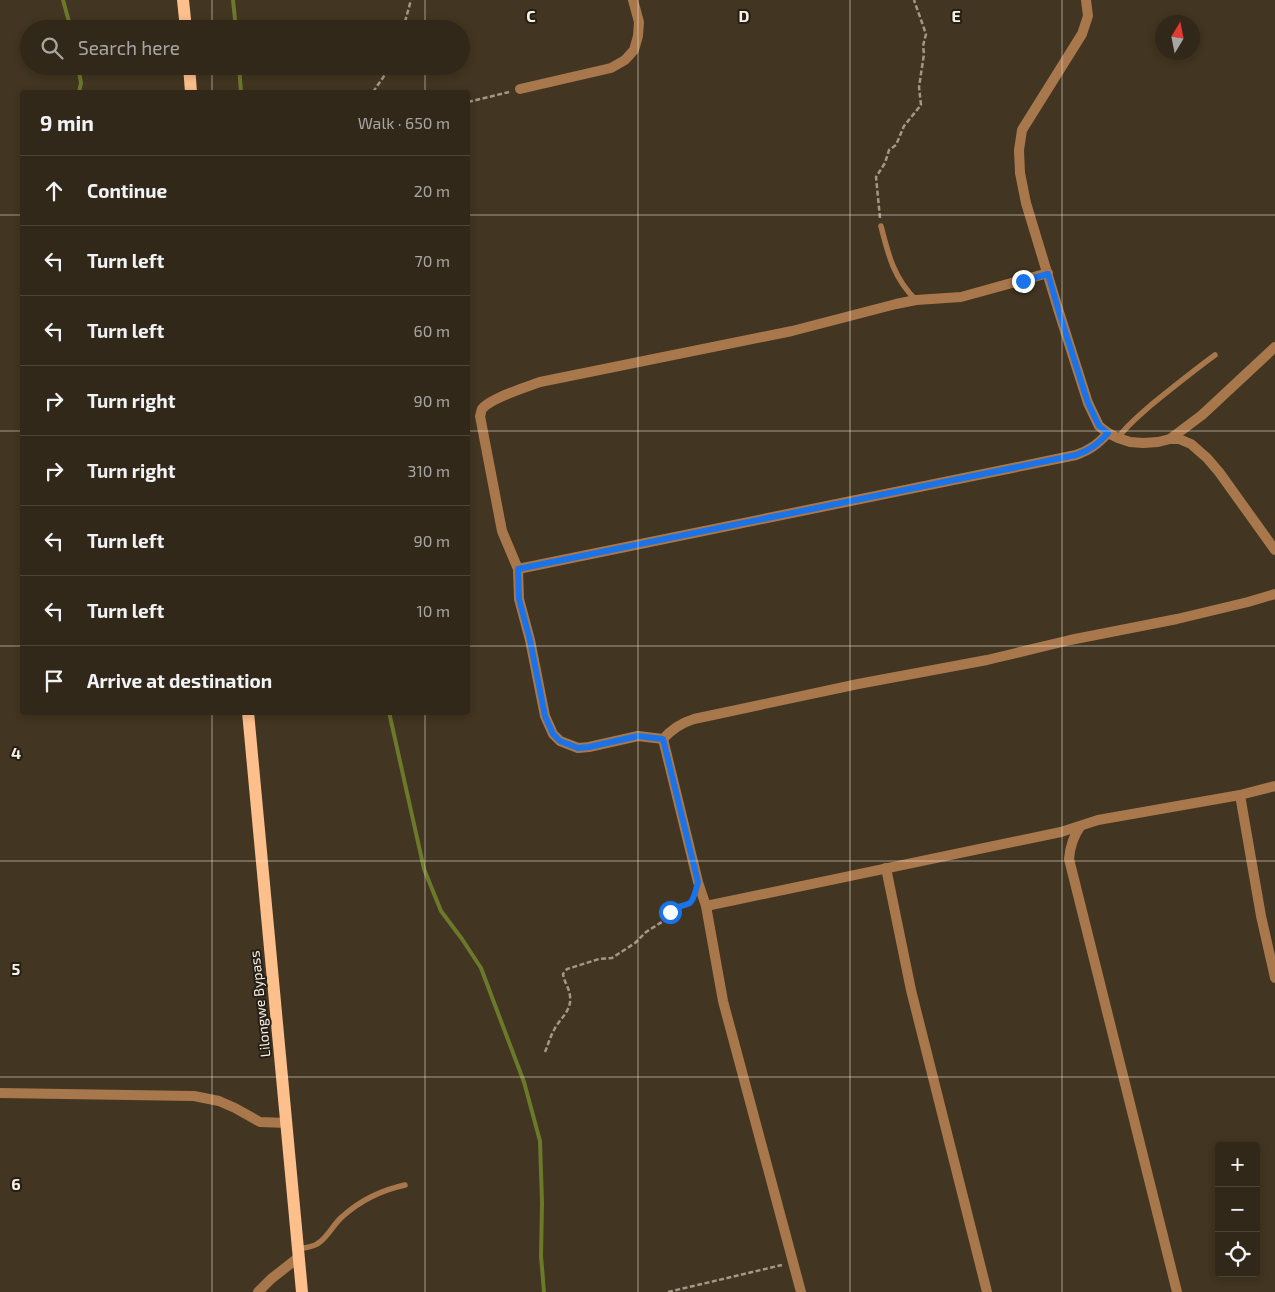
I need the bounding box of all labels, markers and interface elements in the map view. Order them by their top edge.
text: C [526,6,536,25]
text: D [739,6,750,25]
text: E [951,6,961,25]
north arrow [1155,15,1200,60]
search box [20,20,470,75]
icon: search [38,34,66,62]
text: Search here [78,36,180,59]
text: 9 min [40,110,94,135]
text: Walk · 650 m [358,113,450,132]
icon: ahead [40,177,68,205]
text: Continue [87,179,167,202]
text: 20 m [414,181,450,200]
icon: left [40,247,68,275]
text: Turn left [87,249,164,272]
text: 70 m [415,251,450,270]
route end [1012,270,1035,293]
icon: left [40,317,68,345]
text: Turn left [87,319,164,342]
text: 60 m [414,321,450,340]
icon: right [40,387,68,415]
text: Turn right [87,389,175,412]
text: 90 m [414,391,450,410]
icon: right [40,457,68,485]
text: Turn right [87,459,175,482]
text: 310 m [408,461,450,480]
icon: left [40,527,68,555]
text: Turn left [87,529,164,552]
text: 90 m [414,531,450,550]
icon: left [40,597,68,625]
text: Turn left [87,599,164,622]
text: 10 m [416,601,450,620]
icon: arrive [40,667,68,695]
text: Arrive at destination [87,669,272,692]
text: 4 [11,743,21,762]
route start [659,901,682,924]
street label: Lilongwe Bypass [245,950,274,1058]
text: 5 [12,959,21,978]
map controls [1215,1142,1260,1277]
button: + [1215,1142,1260,1187]
text: 6 [11,1174,21,1193]
button: − [1215,1187,1260,1232]
button: locate [1215,1232,1260,1277]

